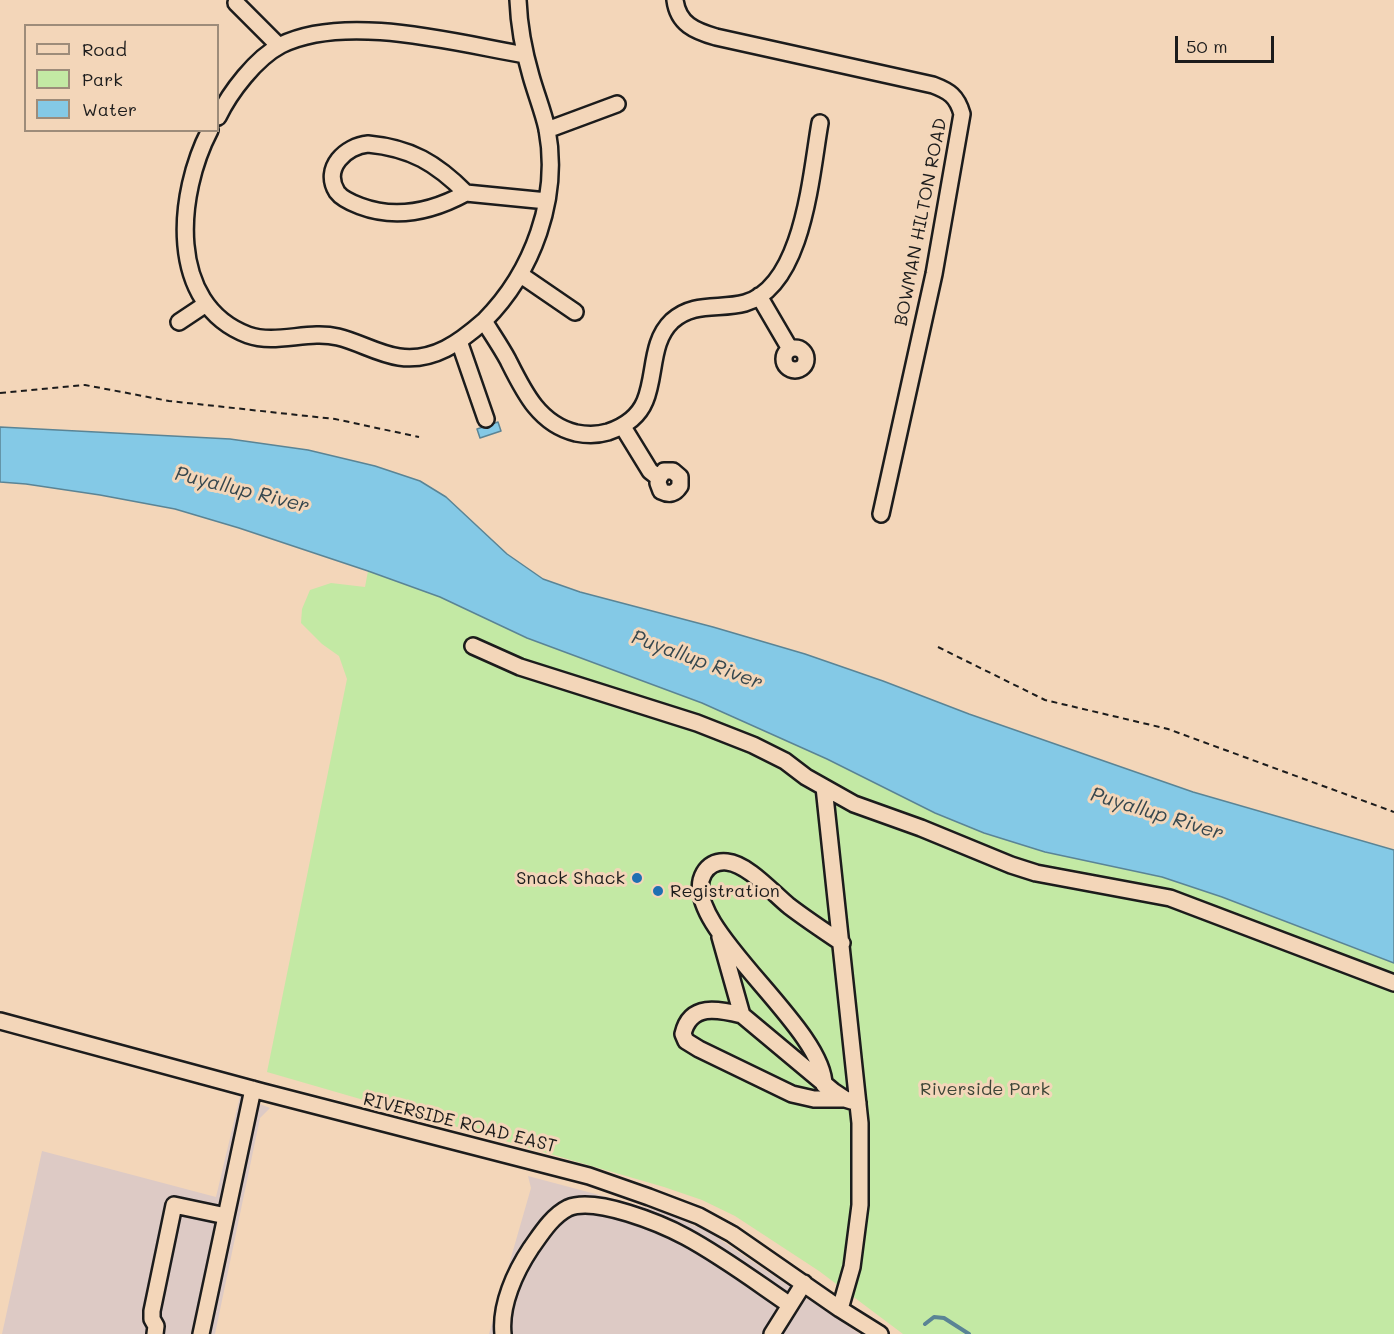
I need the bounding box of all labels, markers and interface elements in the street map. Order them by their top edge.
legend [24,24,219,132]
scale bar [1178,24,1277,62]
text: 50 m [1186,34,1228,58]
text: Road [82,37,127,61]
text: Park [82,67,123,91]
text: Water [82,97,137,121]
street label: BOWMAN HILTON ROAD [890,116,952,328]
water label: Puyallup River [172,462,312,518]
water label: Puyallup River [628,625,766,695]
water label: Puyallup River [1088,782,1226,846]
place label: Snack Shack [516,867,625,889]
marker: Snack Shack [630,871,644,885]
place label: Registration [670,880,780,902]
marker: Registration [651,884,665,898]
park label: Riverside Park [920,1078,1050,1100]
street label: RIVERSIDE ROAD EAST [361,1088,559,1158]

